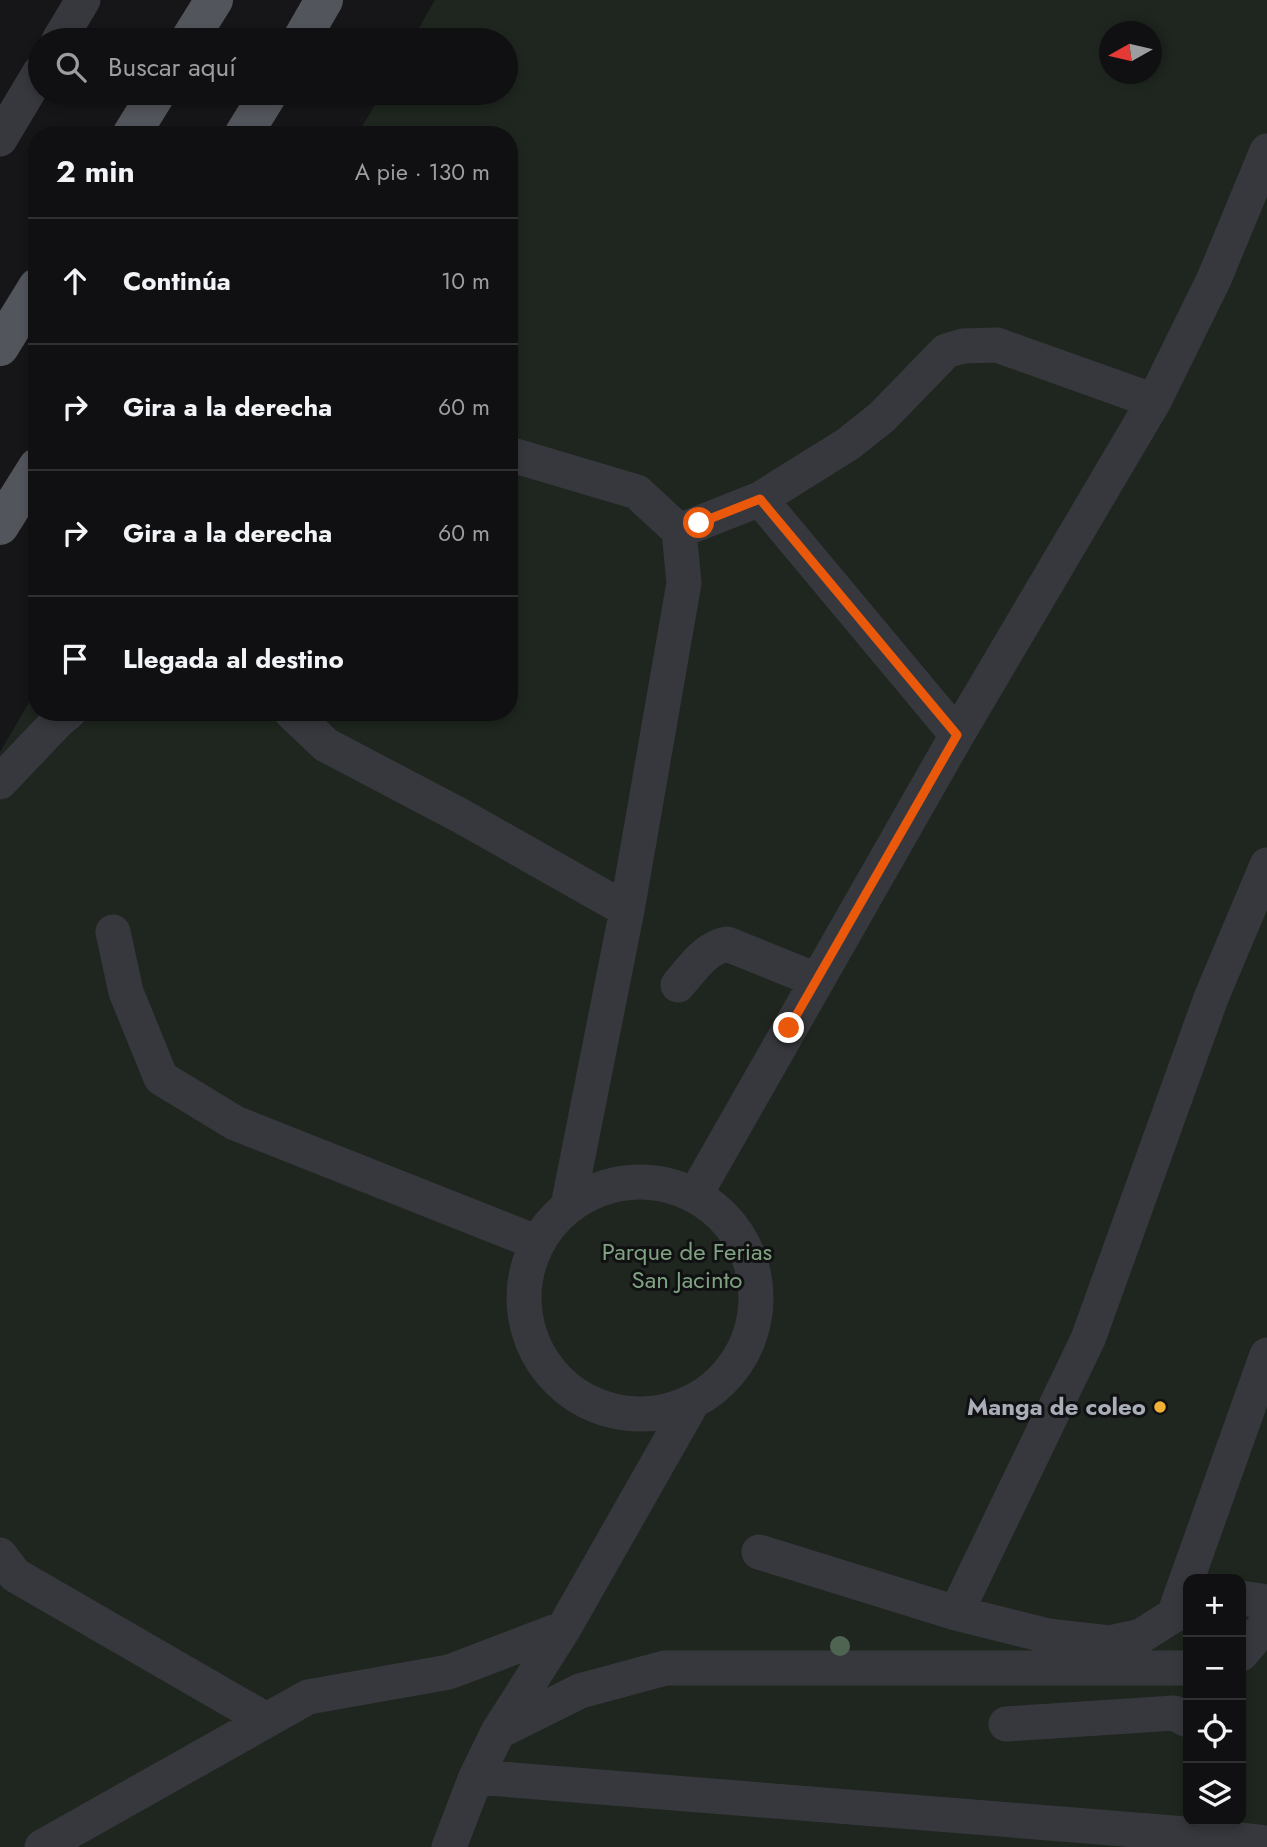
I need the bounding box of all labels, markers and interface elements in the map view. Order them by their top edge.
north arrow [1099,21,1162,84]
search box [28,28,518,105]
icon: search [52,48,90,86]
text: Buscar aquí [108,48,236,86]
text: 2 min [56,150,135,193]
text: A pie · 130 m [355,155,490,189]
icon: ahead [56,262,94,300]
text: Continúa [123,262,231,300]
text: 10 m [441,264,490,298]
icon: right [56,388,94,426]
text: Gira a la derecha [123,388,332,426]
text: 60 m [438,390,490,424]
route start [683,507,714,538]
icon: right [56,514,94,552]
text: Gira a la derecha [123,514,332,552]
text: 60 m [438,516,490,550]
icon: arrive [56,640,94,678]
text: Llegada al destino [123,640,344,678]
route end [773,1012,804,1043]
park label: Parque de Ferias San Jacinto [602,1234,772,1297]
place label: Manga de coleo [967,1389,1146,1424]
marker: Manga de coleo [1152,1399,1168,1415]
map controls [1183,1574,1246,1826]
button: + [1183,1574,1246,1637]
button: − [1183,1637,1246,1700]
button: locate [1183,1700,1246,1763]
button: layers [1183,1763,1246,1826]

